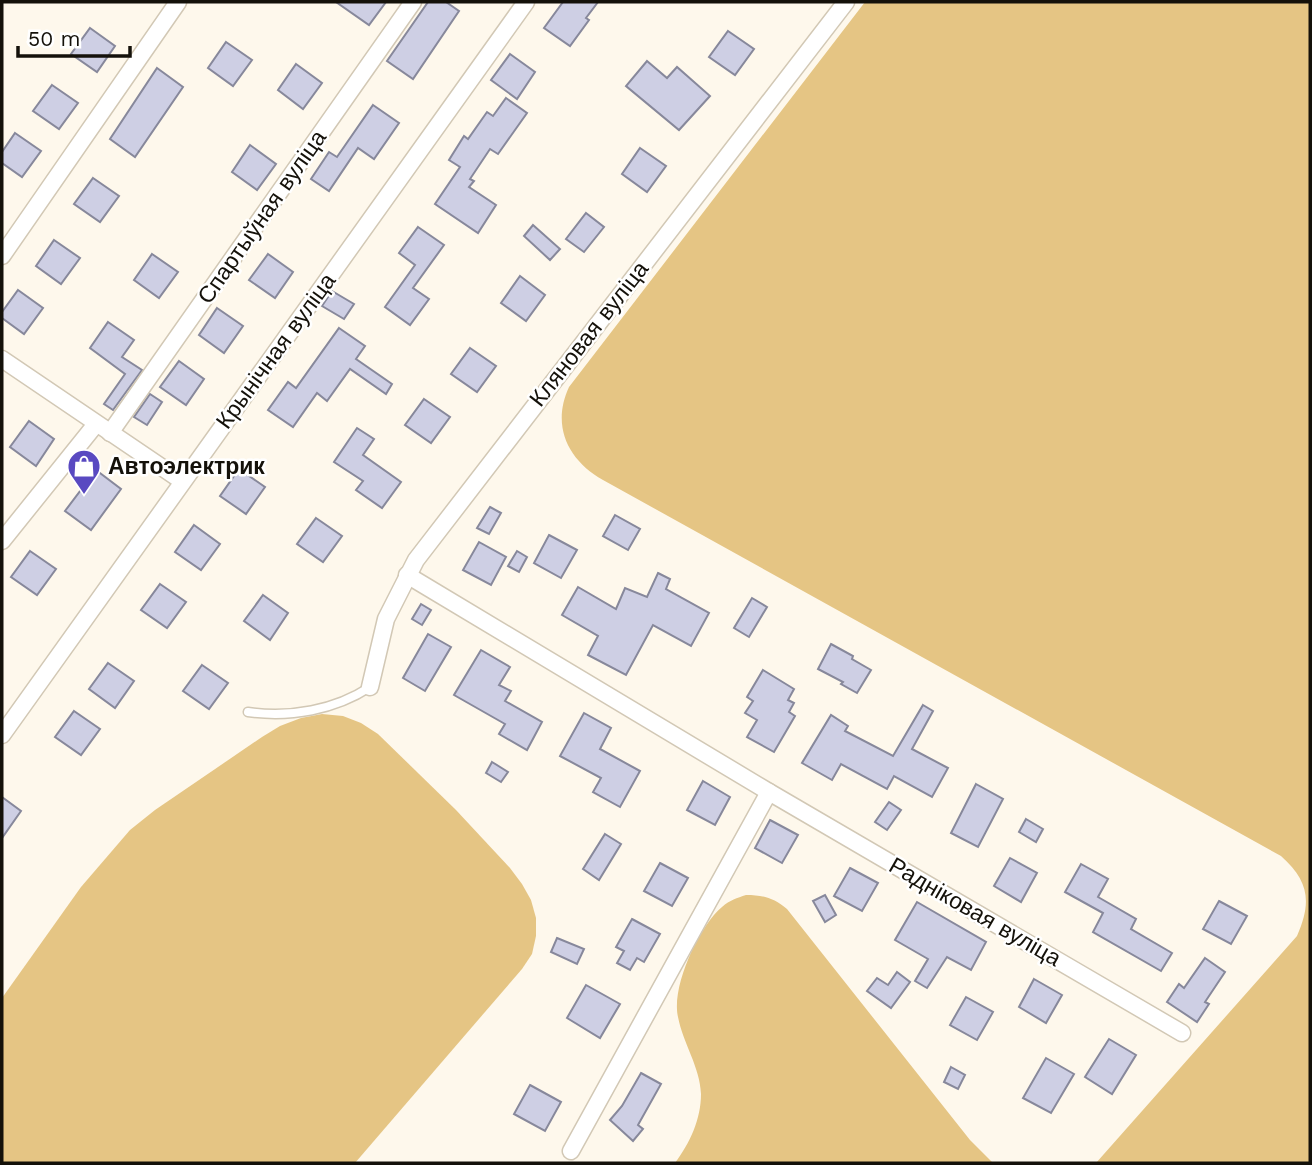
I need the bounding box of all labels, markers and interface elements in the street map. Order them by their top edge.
scale bar [18,14,130,58]
text: 50 m [28,26,80,51]
street label: Спартыўная вуліца [192,125,332,309]
street label: Кляновая вуліца [524,256,654,412]
street label: Крынічная вуліца [211,268,342,434]
shop icon: Автоэлектрик [65,447,103,496]
place label: Автоэлектрик [108,453,265,480]
street label: Радніковая вуліца [884,852,1066,972]

